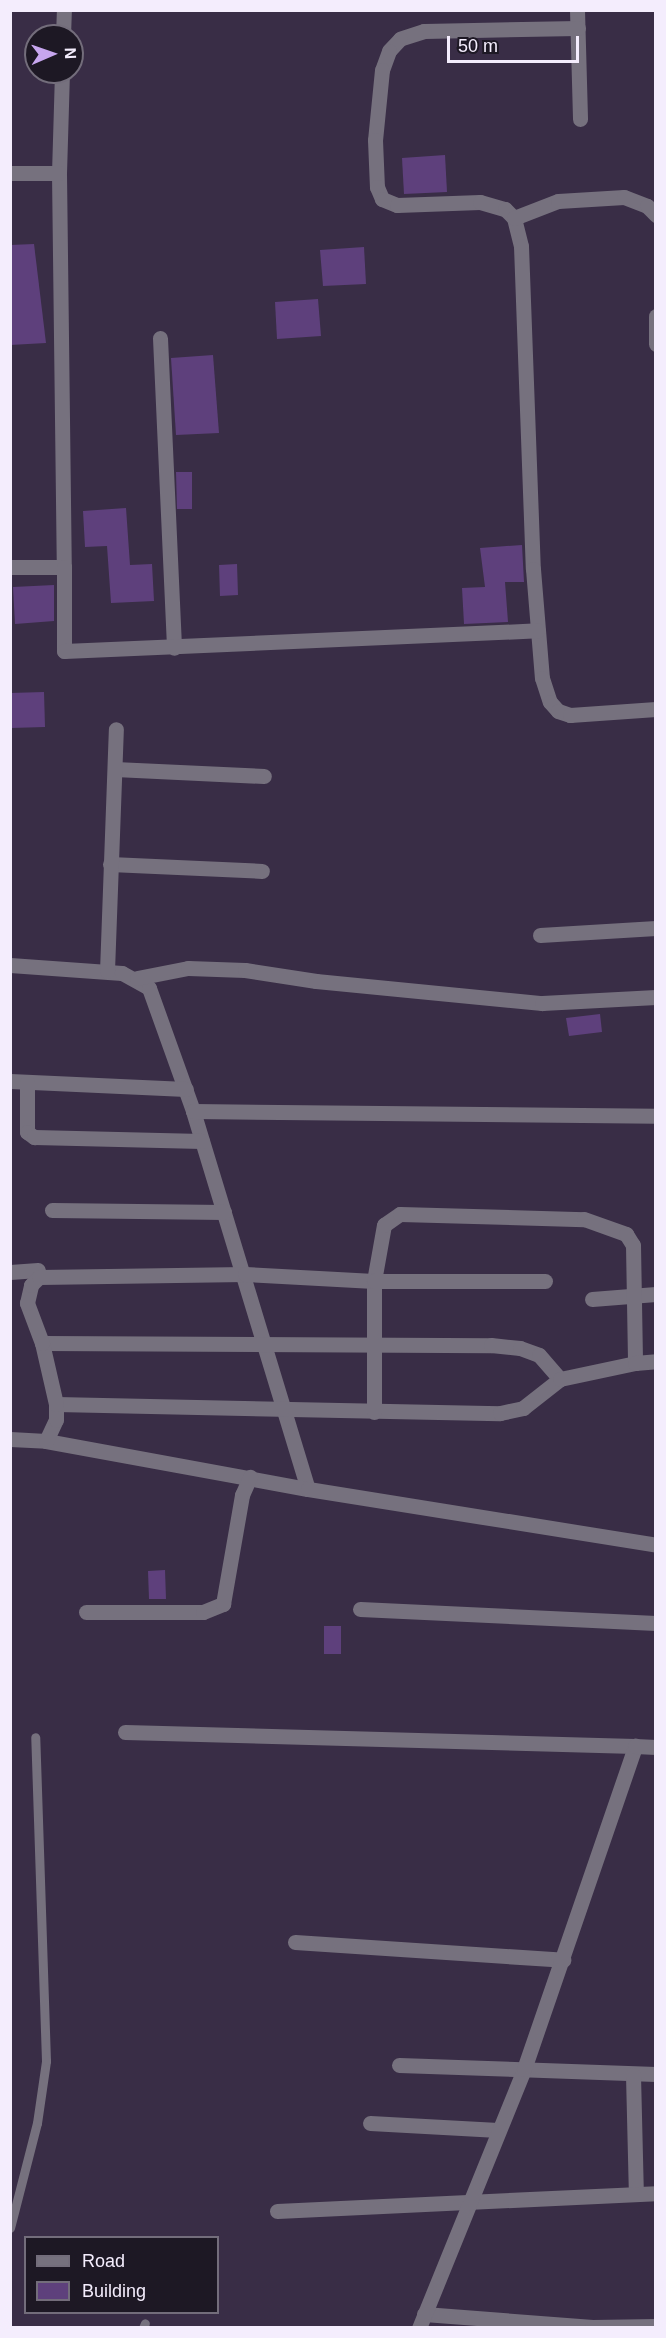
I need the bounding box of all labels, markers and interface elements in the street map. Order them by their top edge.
north arrow [24,24,84,84]
scale bar [450,24,582,62]
text: 50 m [458,36,498,56]
text: N [62,47,79,59]
legend [24,2236,219,2314]
text: Road [82,2251,125,2271]
text: Building [82,2281,146,2301]

